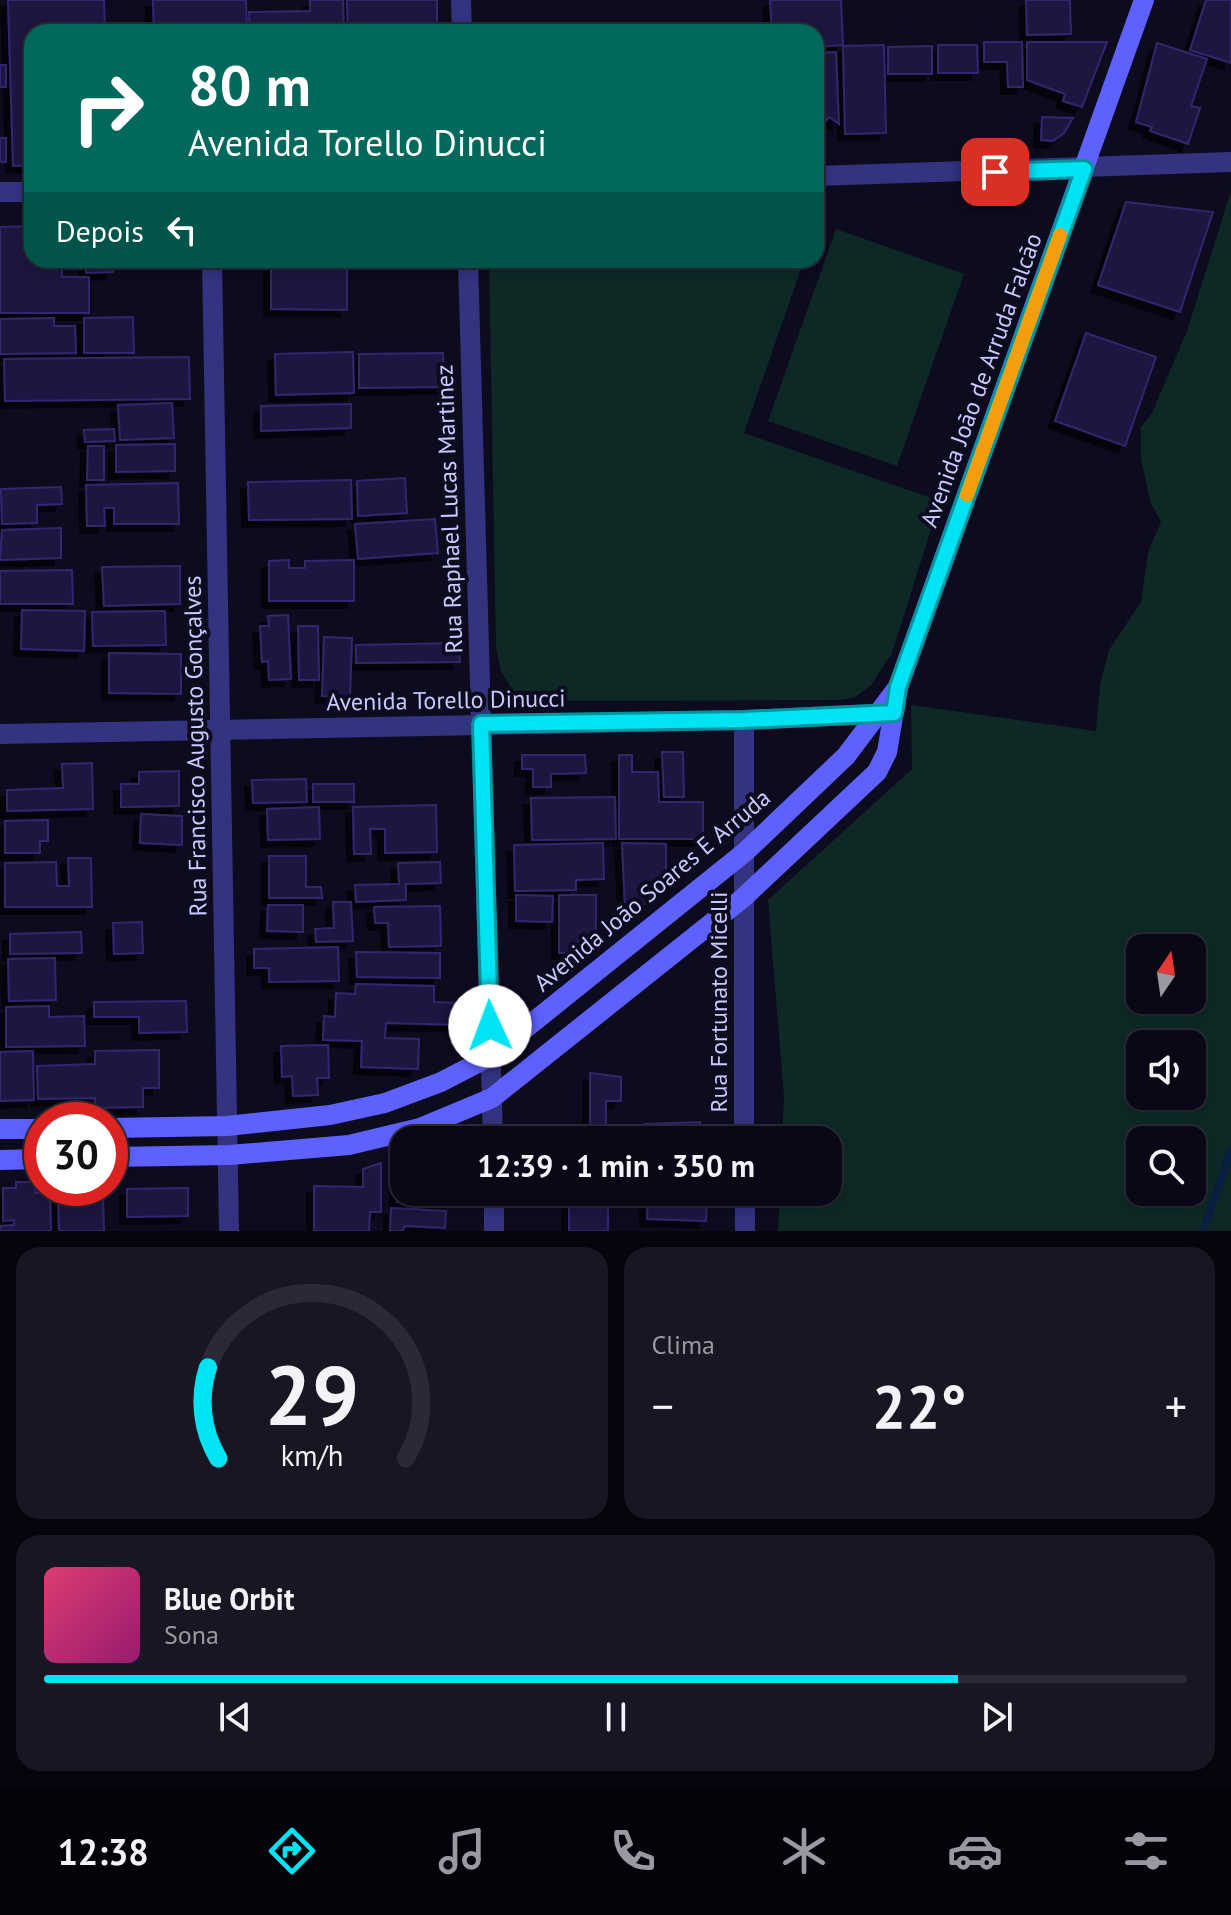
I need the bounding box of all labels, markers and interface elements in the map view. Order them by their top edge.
text: 80 m [188,49,311,121]
icon: right [56,56,160,160]
text: Avenida Torello Dinucci [188,119,547,166]
pin [961,138,1029,206]
icon: arrive [973,150,1017,194]
icon: left [160,208,204,252]
text: Depois [56,211,144,250]
street label: Avenida João de Arruda Falcão [913,229,1049,531]
street label: Rua Raphael Lucas Martinez [428,364,470,654]
street label: Rua Francisco Augusto Gonçalves [177,575,213,917]
street label: Avenida Torello Dinucci [326,682,566,718]
street label: Avenida João Soares E Arruda [527,782,777,998]
street label: Rua Fortunato Micelli [703,891,734,1113]
north arrow [1126,934,1206,1014]
map controls [1126,934,1206,1206]
position arrow [448,984,532,1068]
button: sound [1126,1030,1206,1110]
speed limit sign: 30 [24,1102,128,1206]
button: search [1126,1126,1206,1206]
text: 12:39 · 1 min · 350 m [477,1146,755,1185]
text: Clima [652,1328,715,1361]
text: 29 [265,1340,359,1448]
text: 22° [872,1367,966,1445]
text: − [652,1377,674,1434]
text: + [1165,1377,1187,1434]
text: km/h [280,1437,343,1474]
text: Blue Orbit [164,1579,294,1618]
text: Sona [164,1618,219,1651]
icon: previous [213,1695,257,1739]
icon: pause [594,1695,638,1739]
icon: next [975,1695,1019,1739]
icon: directions [264,1823,320,1879]
icon: music [434,1823,490,1879]
icon: phone [605,1823,661,1879]
icon: climate [776,1823,832,1879]
icon: car [947,1823,1003,1879]
icon: filters [1118,1823,1174,1879]
text: 12:38 [57,1828,149,1875]

